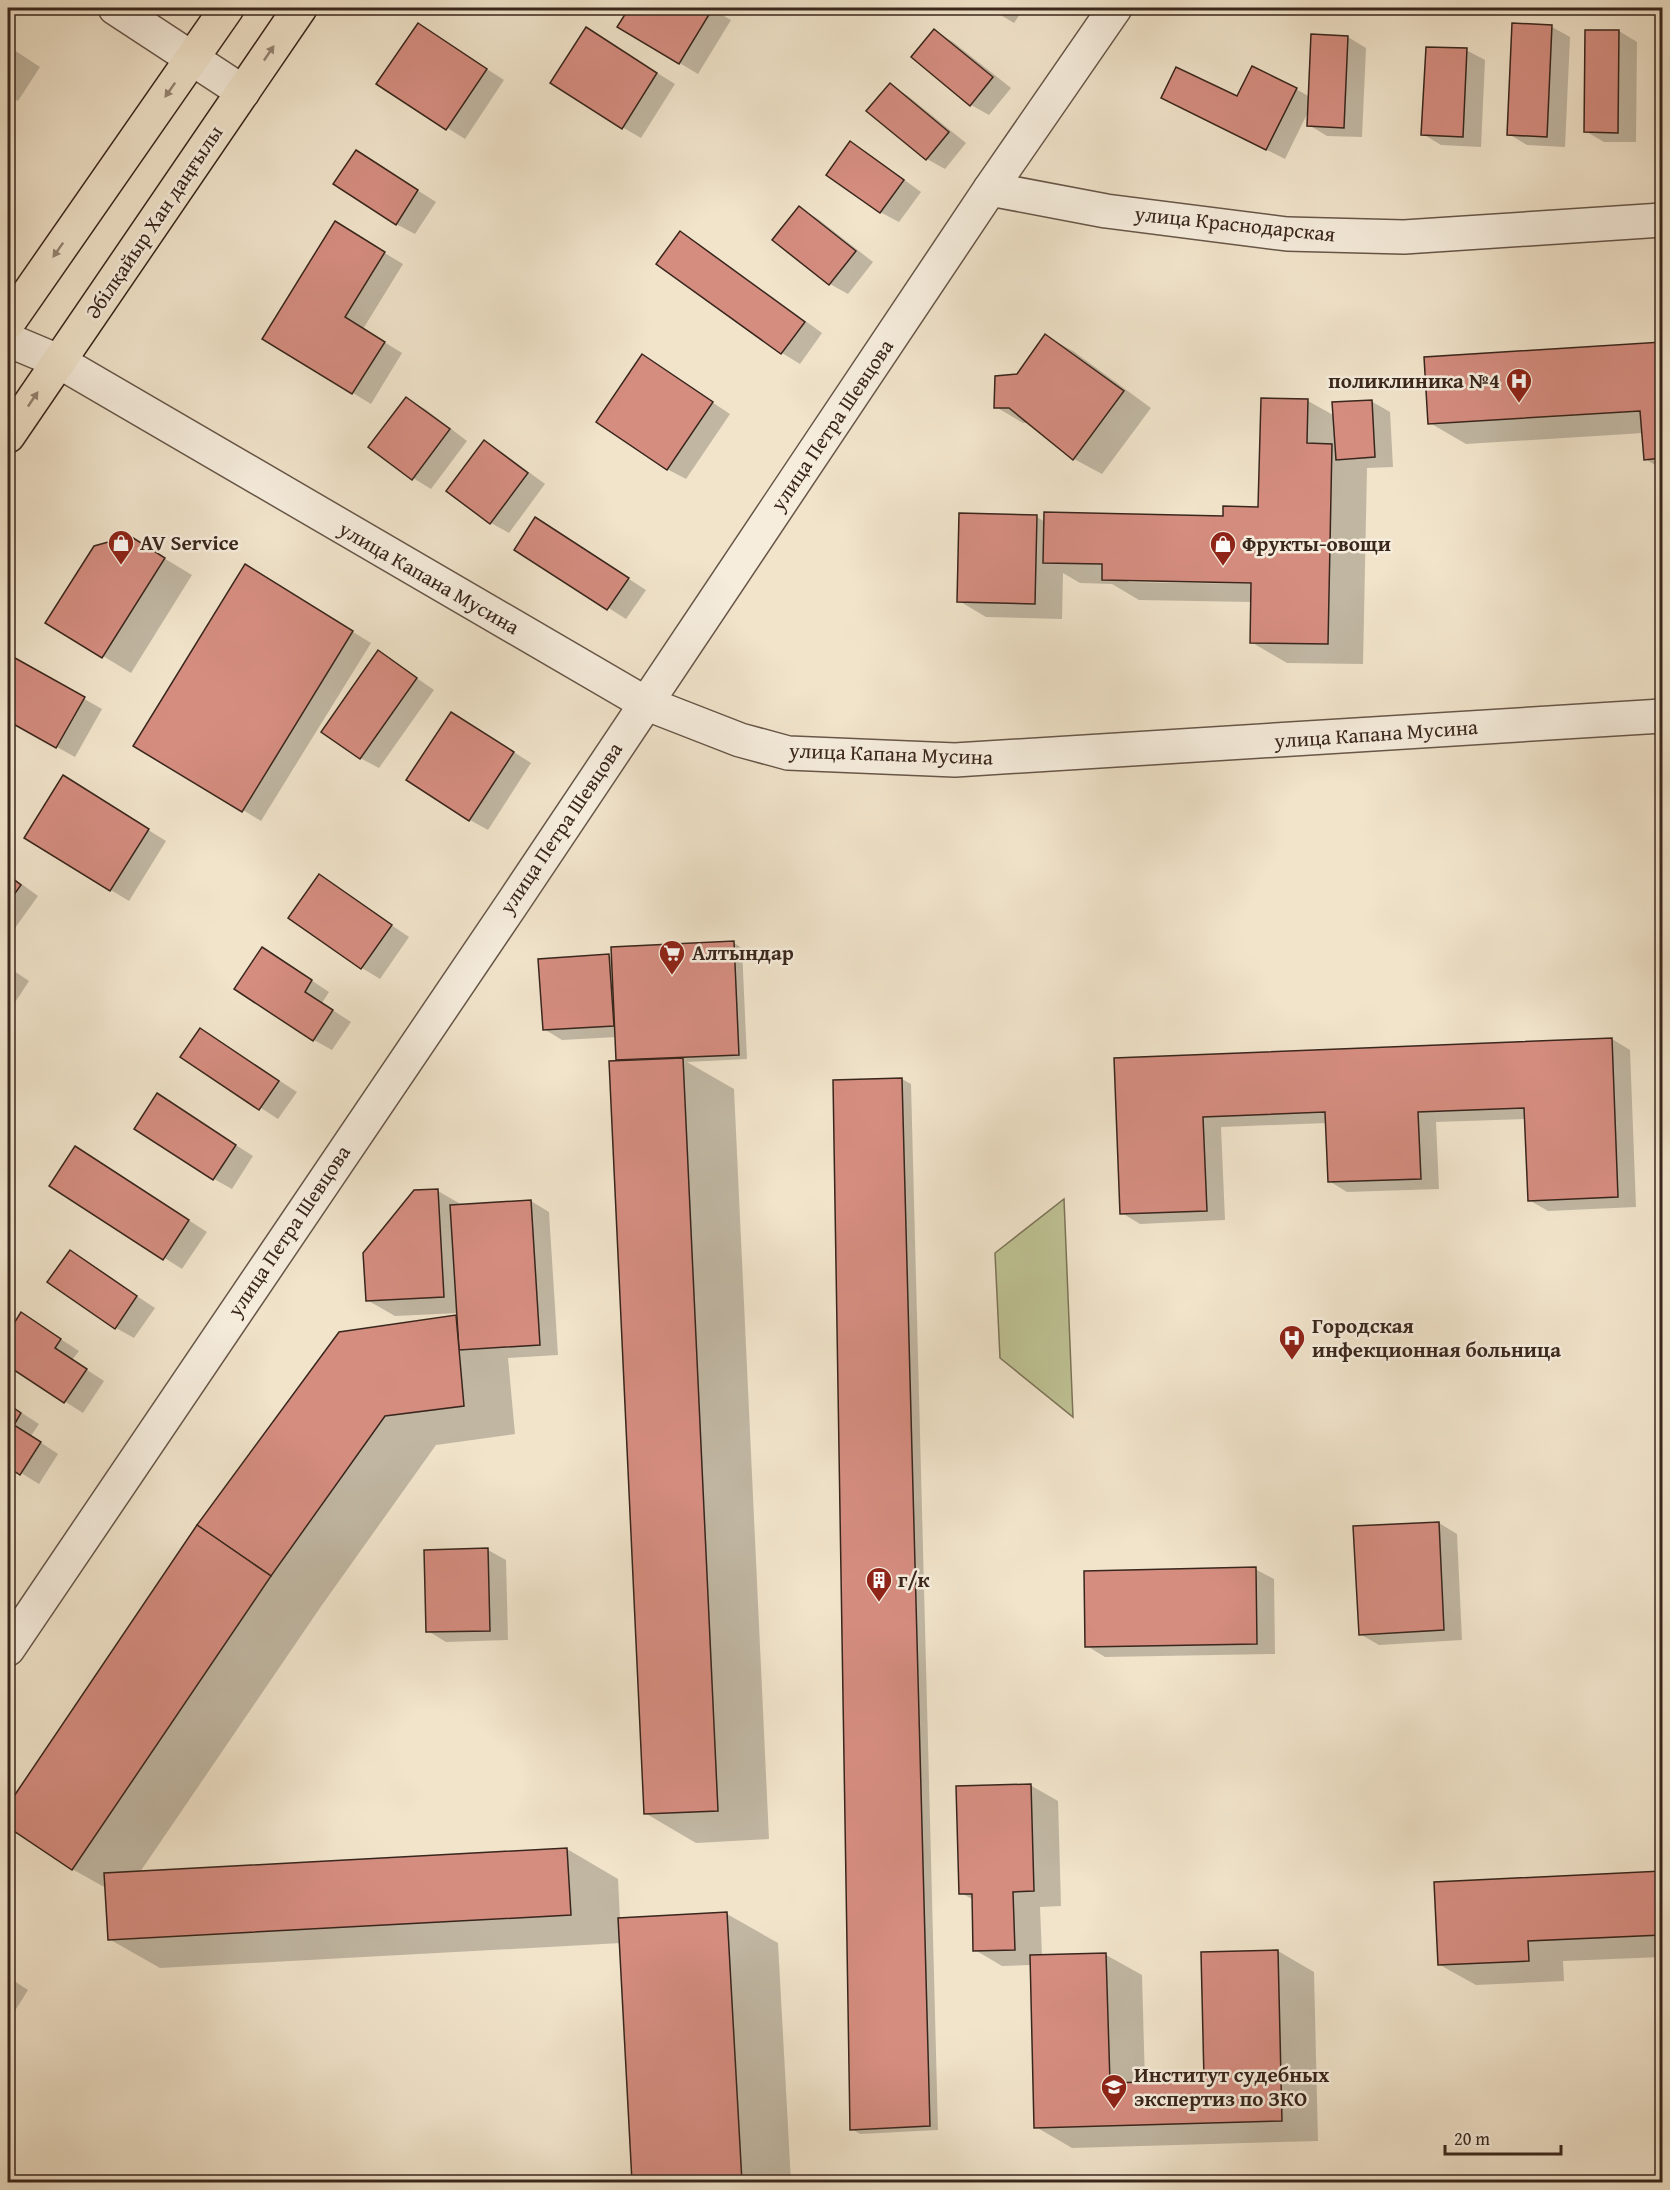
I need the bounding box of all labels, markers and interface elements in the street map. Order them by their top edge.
one-way arrow [263,46,275,62]
one-way arrow [164,82,176,98]
street label: Әбілқайыр Хан даңғылы [77,118,230,325]
street label: улица Краснодарская [1132,197,1337,249]
one-way arrow [52,242,64,258]
street label: улица Петра Шевцова [762,333,901,518]
place label: поликлиника №4 [1328,365,1500,396]
hospital icon: поликлиника №4 [1504,366,1534,404]
one-way arrow [27,391,39,407]
street label: улица Капана Мусина [332,513,525,642]
place label: AV Service [140,527,239,558]
shop icon: AV Service [106,528,136,566]
place label: Фрукты-овощи [1242,528,1391,559]
shop icon: Фрукты-овощи [1208,529,1238,567]
street label: улица Капана Мусина [1272,711,1479,756]
street label: улица Капана Мусина [788,734,994,773]
street label: улица Петра Шевцова [491,736,630,921]
place label: Алтындар [692,937,794,968]
supermarket icon: Алтындар [657,938,687,976]
street label: улица Петра Шевцова [219,1139,358,1324]
place label: Городская инфекционная больница [1312,1310,1561,1365]
hospital icon: Городская инфекционная больница [1277,1323,1307,1361]
place label: г/к [898,1564,930,1595]
building icon: г/к [864,1565,894,1603]
place label: Институт судебных экспертиз по ЗКО [1134,2059,1329,2114]
school or university icon: Институт судебных экспертиз по ЗКО [1099,2072,1129,2110]
scale bar [1445,2118,1560,2156]
text: 20 m [1454,2125,1490,2152]

